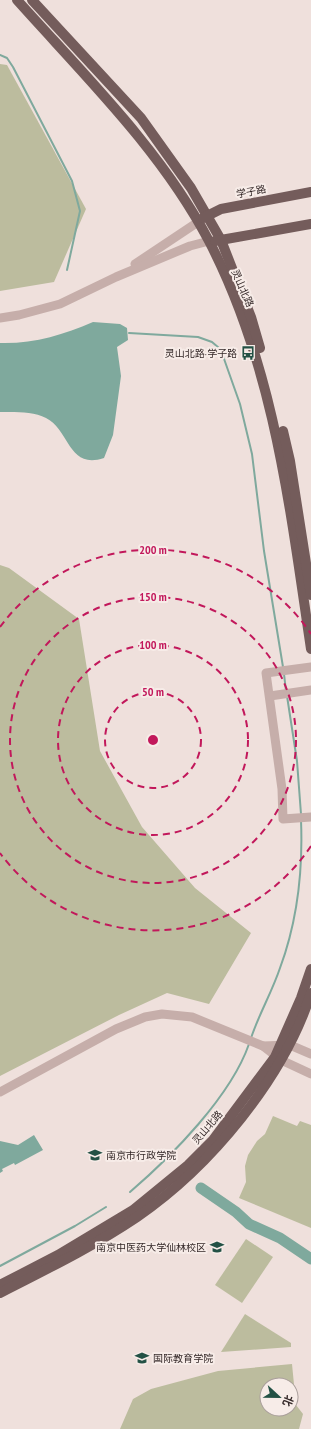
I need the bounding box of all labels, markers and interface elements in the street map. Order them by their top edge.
street label: 学子路 [235,182,267,201]
street label: 灵山北路 [228,267,257,309]
bus stop icon: 灵山北路·学子路 [240,345,256,361]
place label: 灵山北路·学子路 [165,347,237,360]
text: 200 m [139,542,167,557]
text: 150 m [139,589,167,604]
text: 100 m [139,637,167,652]
text: 50 m [142,684,164,699]
centre of rings [146,733,160,747]
street label: 灵山北路 [189,1108,225,1147]
school or university icon: 南京市行政学院 [87,1147,103,1163]
place label: 南京市行政学院 [106,1149,176,1162]
school or university icon: 南京中医药大学仙林校区 [209,1239,225,1255]
place label: 南京中医药大学仙林校区 [96,1241,206,1254]
school or university icon: 国际教育学院 [134,1350,150,1366]
place label: 国际教育学院 [153,1352,213,1365]
north arrow [259,1377,299,1417]
text: 北 [280,1393,297,1408]

